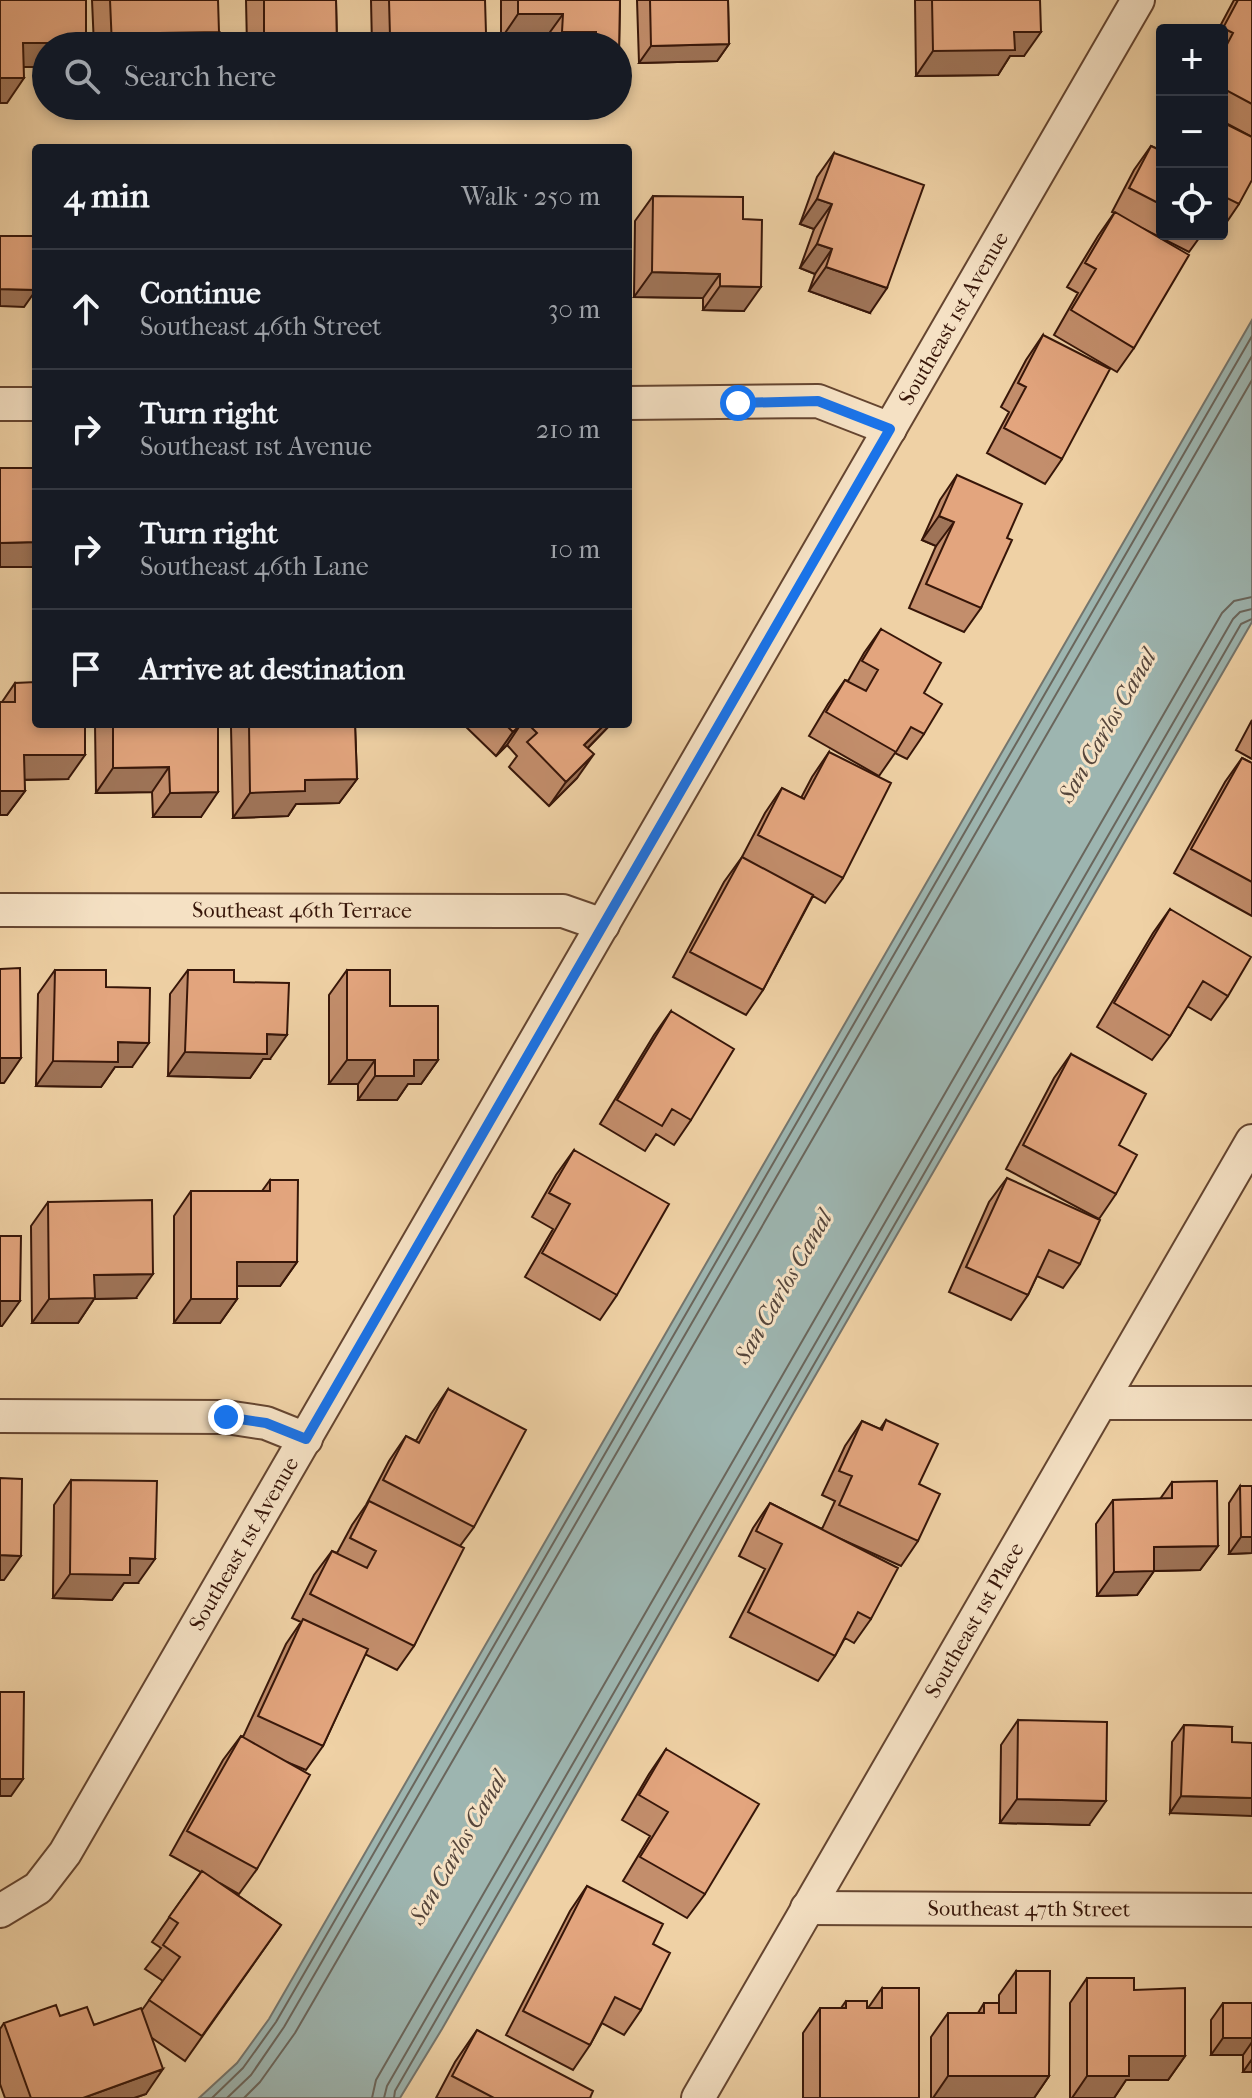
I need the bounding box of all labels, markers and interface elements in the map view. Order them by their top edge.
map controls [1156,24,1228,240]
button: + [1156,24,1228,96]
search box [32,32,632,120]
icon: search [60,54,104,98]
text: Search here [124,59,276,94]
button: − [1156,96,1228,168]
button: locate [1156,168,1228,240]
text: 4 min [64,176,149,216]
text: Walk · 250 m [461,181,600,212]
street label: Southeast 1st Avenue [893,227,1014,410]
text: Continue [140,276,261,311]
icon: ahead [64,287,108,331]
text: 30 m [548,294,600,325]
text: Southeast 46th Street [140,311,382,342]
route start [720,385,756,421]
text: Turn right [140,396,278,431]
icon: right [64,407,108,451]
text: 210 m [536,414,600,445]
text: Southeast 1st Avenue [140,431,372,462]
text: Turn right [140,516,278,551]
icon: right [64,527,108,571]
text: 10 m [549,534,600,565]
text: Southeast 46th Lane [140,551,369,582]
water label: San Carlos Canal [1051,642,1164,808]
icon: arrive [64,647,108,691]
text: Arrive at destination [140,652,405,687]
street label: Southeast 46th Terrace [192,897,412,924]
water label: San Carlos Canal [727,1203,840,1369]
route end [208,1399,244,1435]
street label: Southeast 1st Avenue [184,1452,305,1635]
street label: Southeast 1st Place [919,1538,1030,1703]
water label: San Carlos Canal [402,1764,515,1930]
street label: Southeast 47th Street [928,1896,1131,1922]

